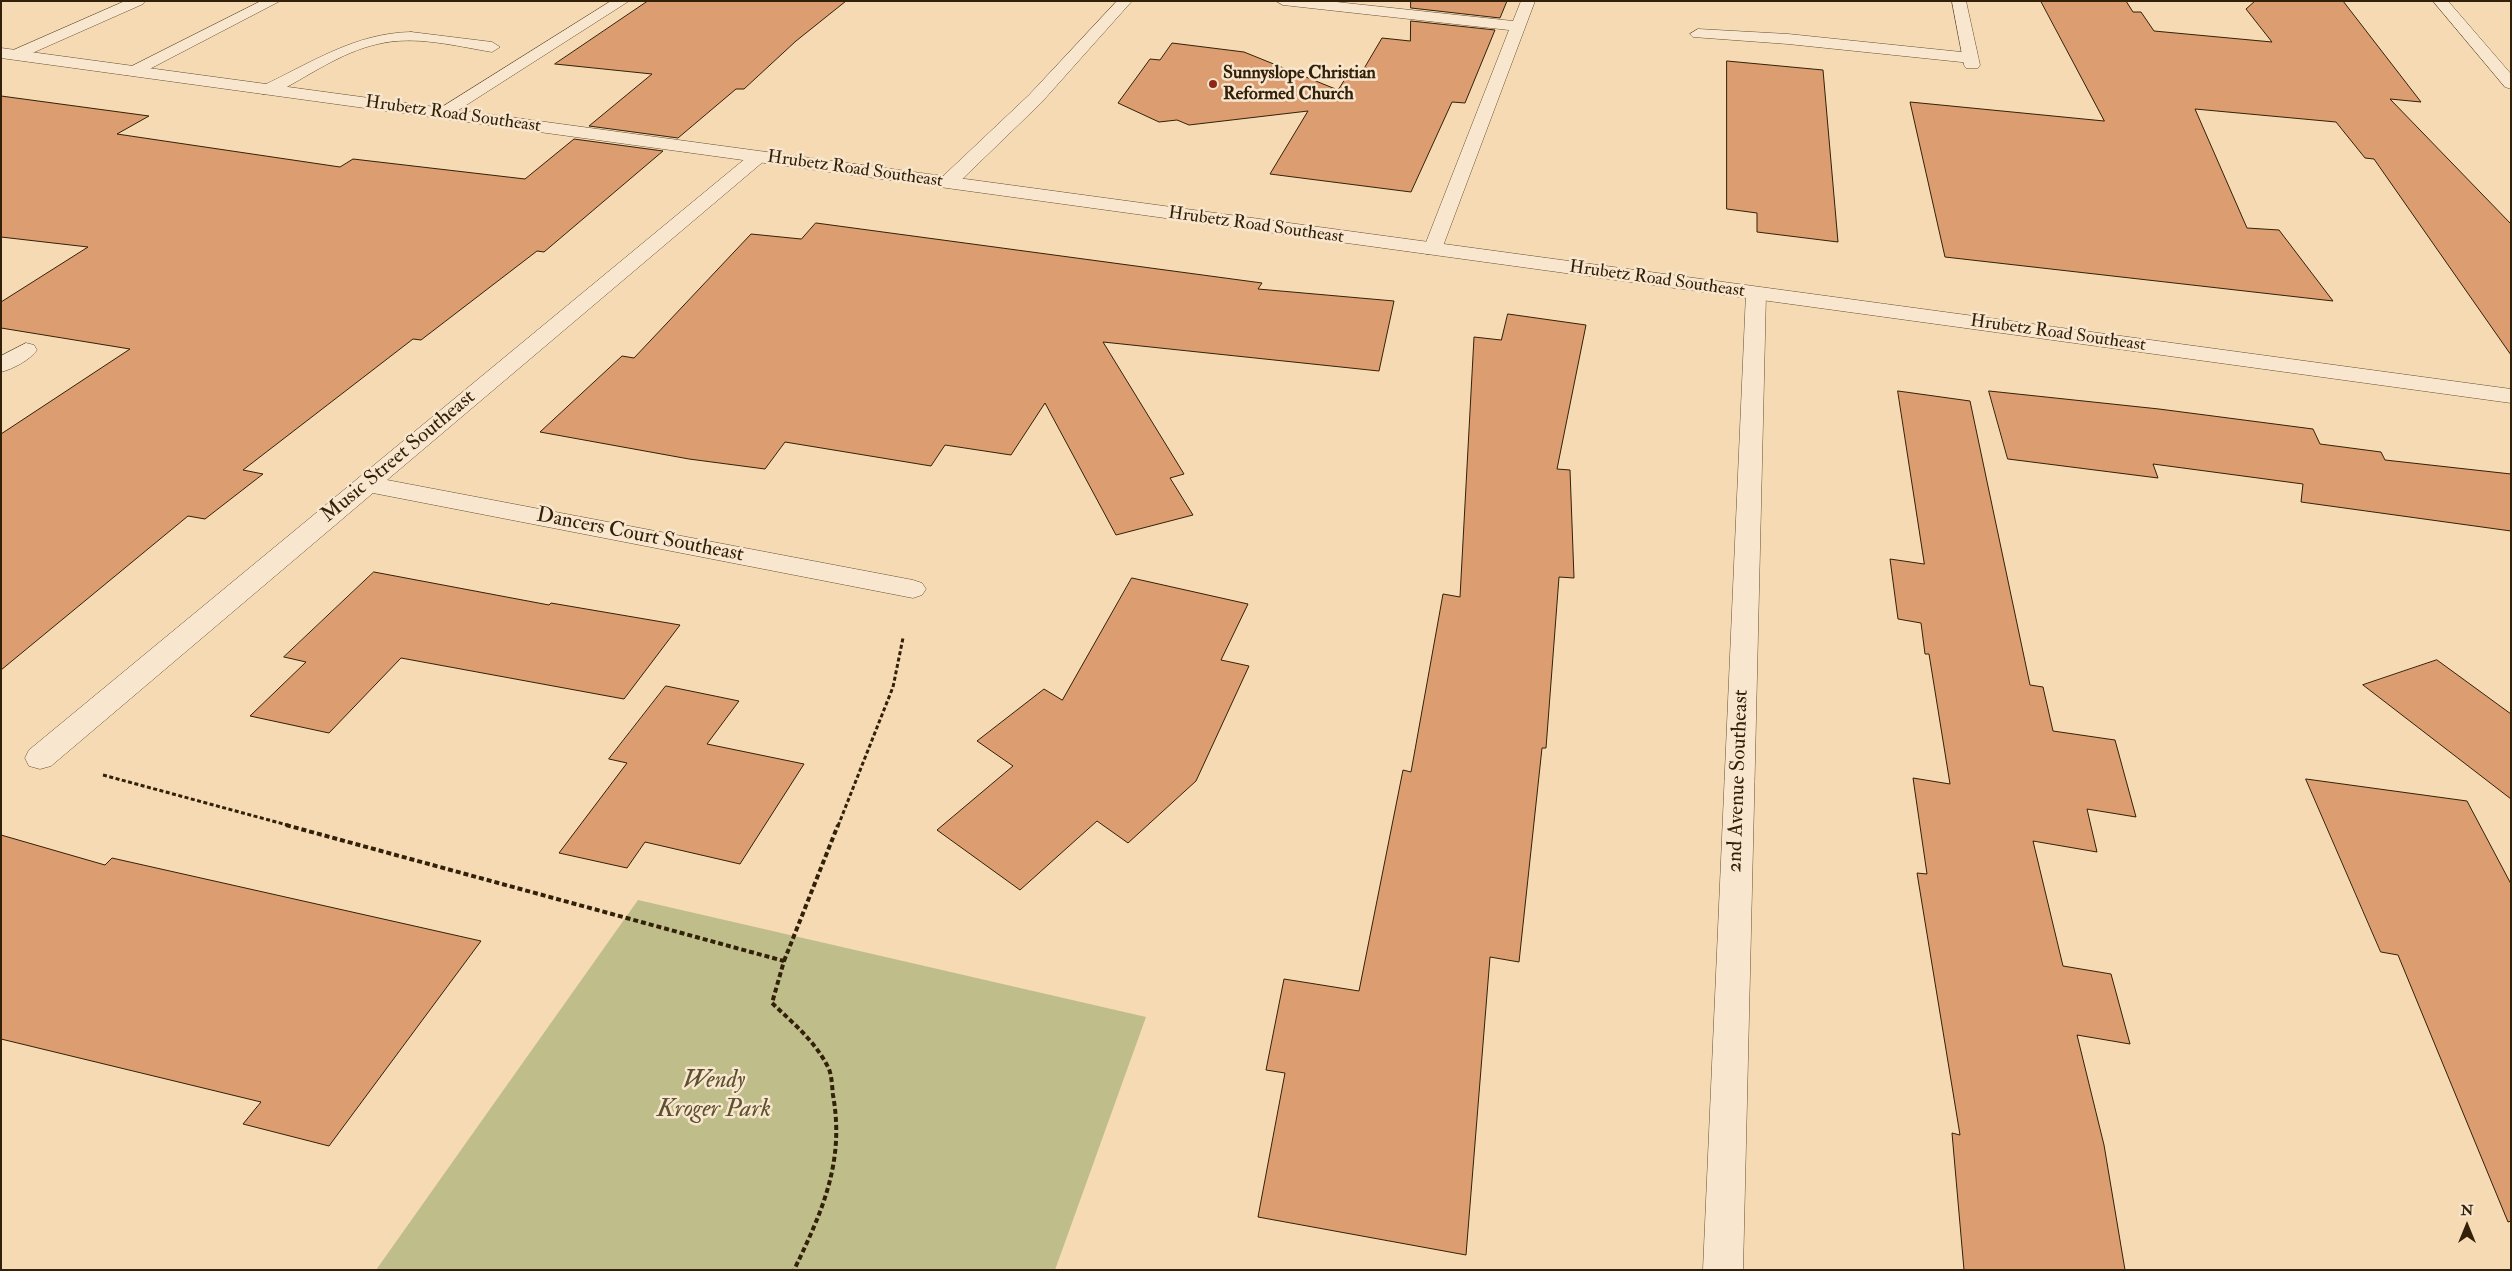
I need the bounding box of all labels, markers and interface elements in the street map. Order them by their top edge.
place label: Sunnyslope Christian Reformed Church [1223,63,1376,106]
marker: Sunnyslope Christian Reformed Church [1207,78,1219,90]
street label: Hrubetz Road Southeast [364,92,542,138]
street label: Hrubetz Road Southeast [766,147,944,193]
street label: Hrubetz Road Southeast [1167,203,1345,249]
street label: Hrubetz Road Southeast [1568,257,1746,303]
street label: Hrubetz Road Southeast [1969,311,2147,357]
street label: Music Street Southeast [317,385,481,529]
street label: Dancers Court Southeast [534,504,746,568]
street label: 2nd Avenue Southeast [1723,689,1755,873]
park label: Wendy Kroger Park [657,1067,771,1126]
north arrow [2442,1201,2492,1251]
text: N [2461,1202,2473,1219]

